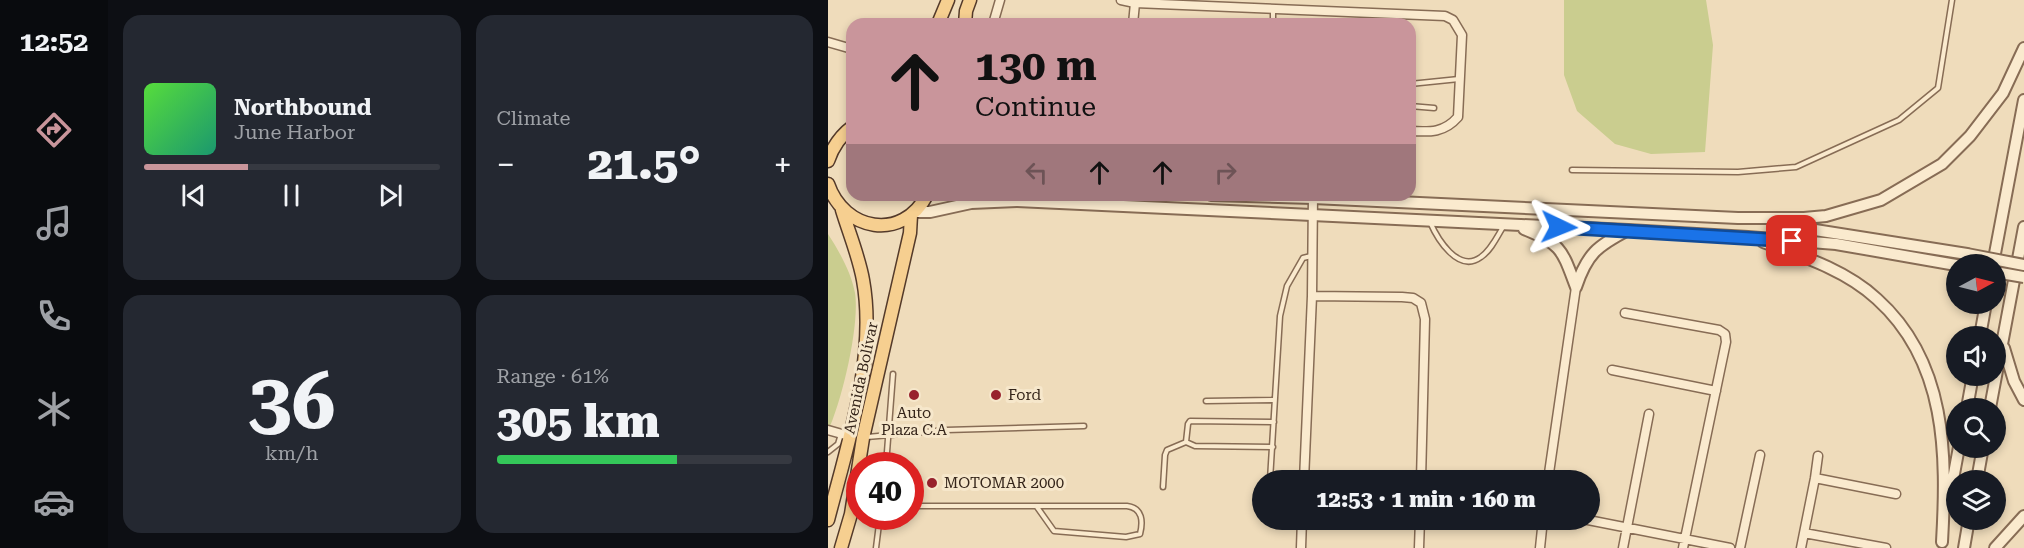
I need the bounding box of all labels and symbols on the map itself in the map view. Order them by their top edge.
position arrow [1527,195,1591,259]
pin [1766,215,1817,266]
north arrow [1946,254,2006,314]
street label: Avenida Bolívar [840,320,882,436]
place label: Ford [1008,386,1042,404]
marker: Auto Plaza C.A [907,388,921,402]
marker: Ford [989,388,1003,402]
place label: Auto Plaza C.A [881,404,948,439]
speed limit sign: 40 [846,452,924,530]
place label: MOTOMAR 2000 [944,474,1064,492]
marker: MOTOMAR 2000 [925,476,939,490]

